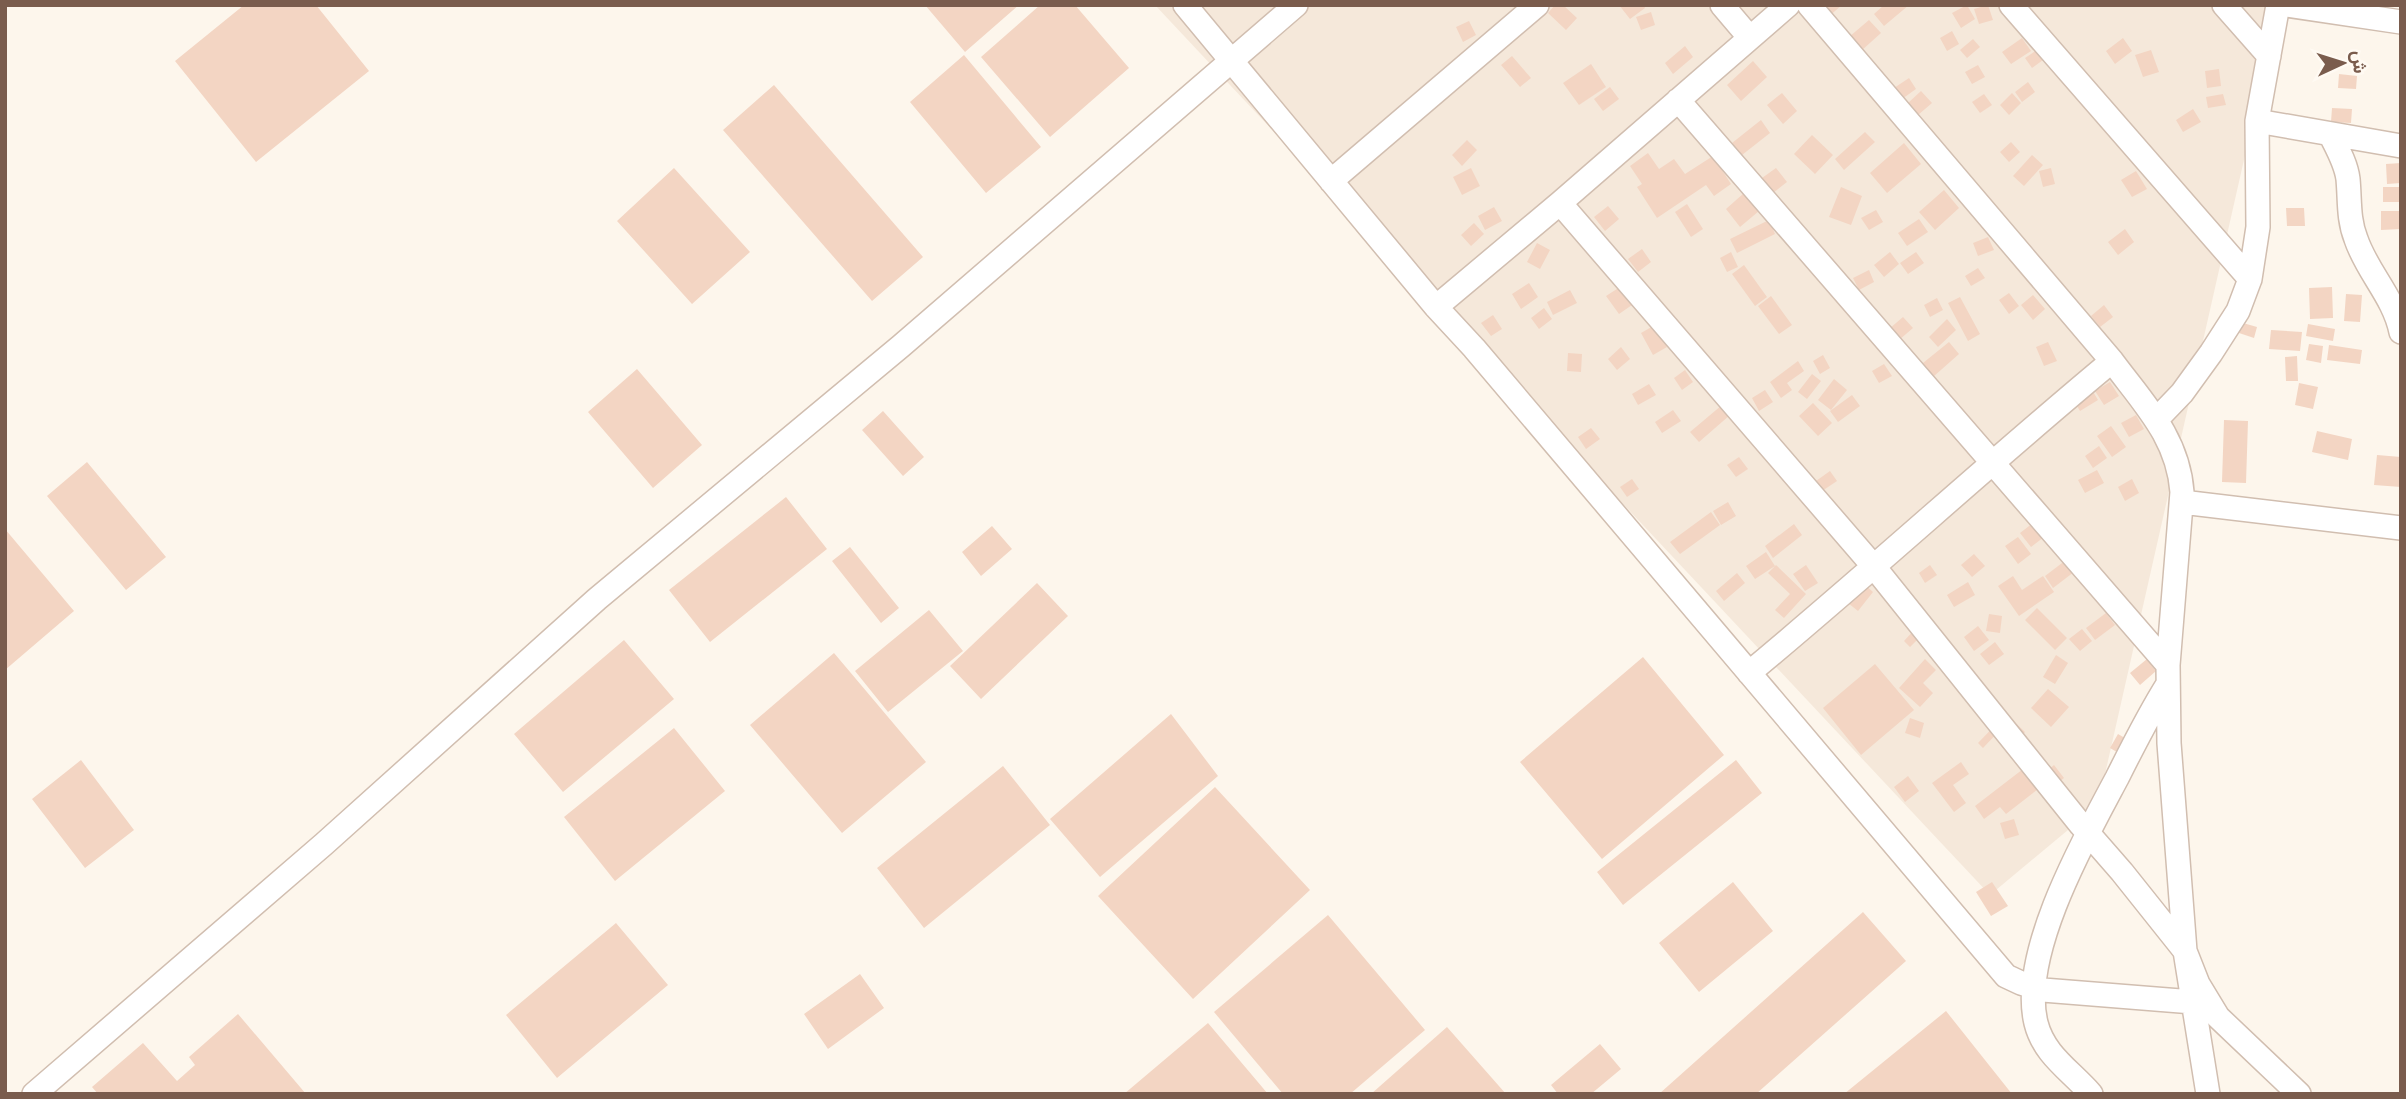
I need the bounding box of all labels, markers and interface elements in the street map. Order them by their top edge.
north arrow [2308,28,2378,98]
text: ش [2346,50,2372,74]

